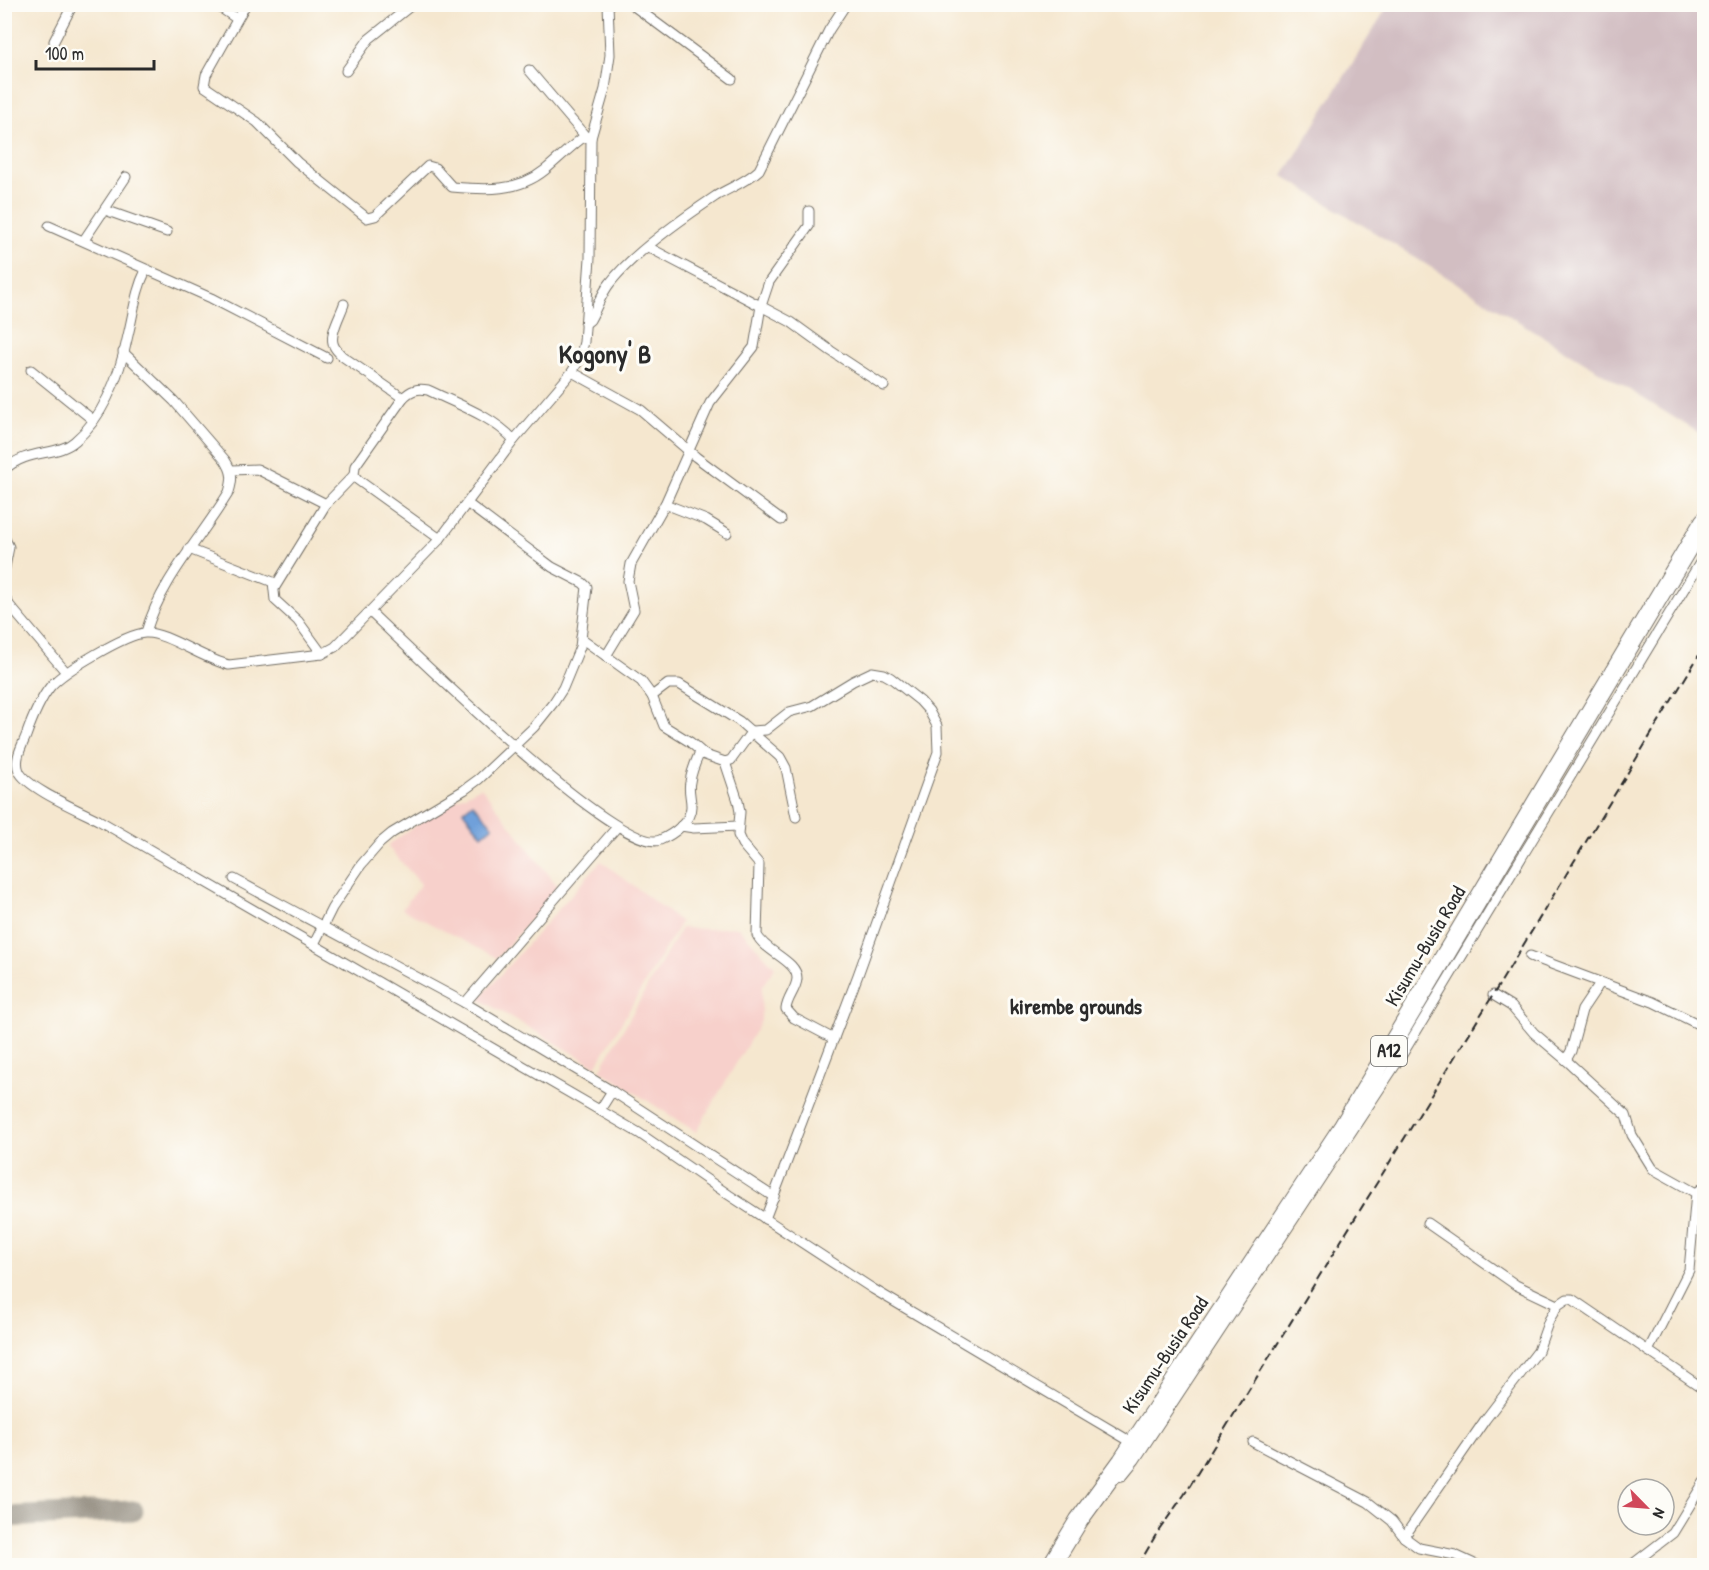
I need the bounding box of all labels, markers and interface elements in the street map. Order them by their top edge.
scale bar [36,33,154,71]
text: 100 m [45,41,84,66]
district label: Kogony' B [559,336,651,372]
street label: Kisumu-Busia Road [1378,880,1471,1011]
district label: kirembe grounds [1010,991,1143,1022]
road number: A12 [1371,1036,1407,1066]
street label: Kisumu-Busia Road [1115,1291,1214,1419]
north arrow [1616,1477,1676,1537]
text: N [1648,1505,1671,1522]

